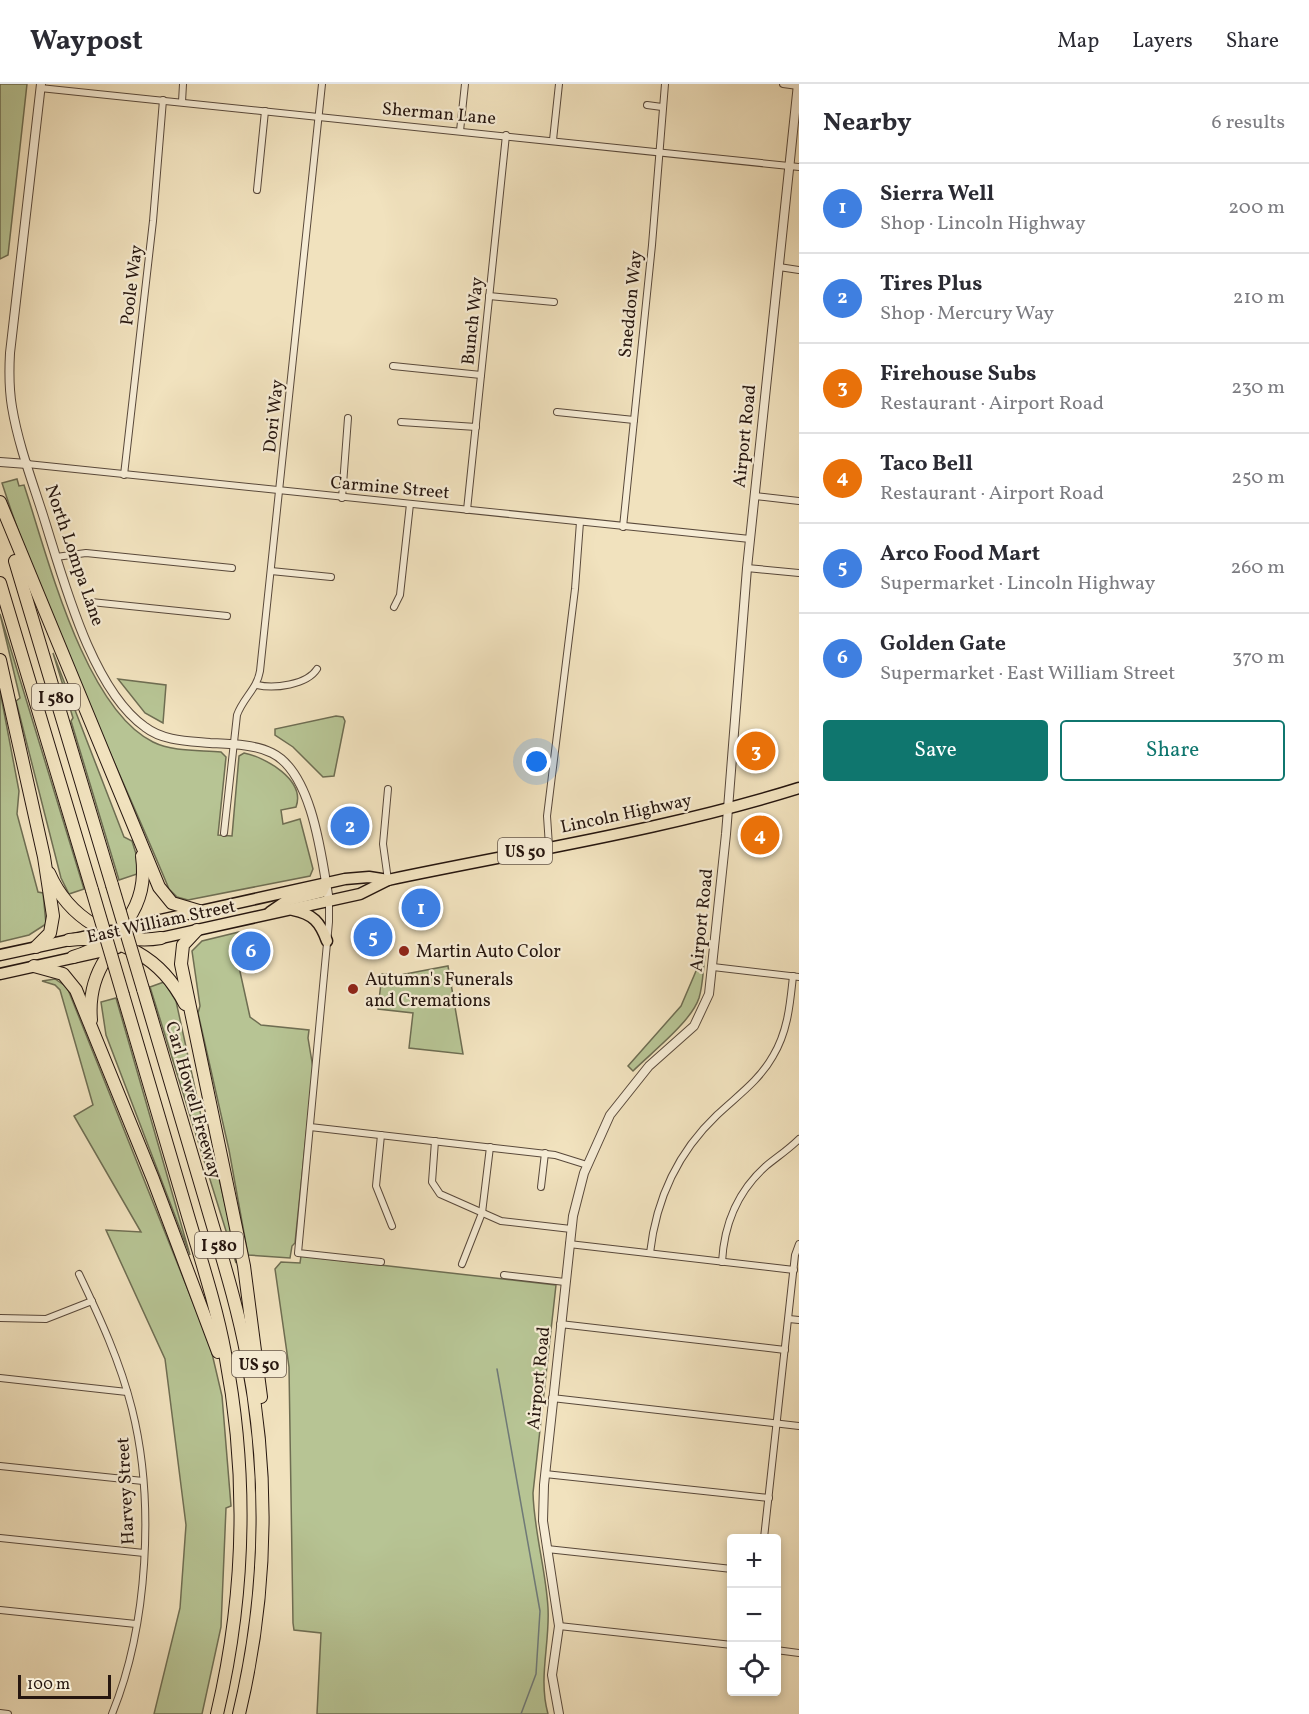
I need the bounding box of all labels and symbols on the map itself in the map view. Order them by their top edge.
street label: Sherman Lane [381,97,497,132]
street label: Poole Way [115,243,150,327]
street label: Sneddon Way [613,249,650,359]
street label: Bunch Way [456,276,491,366]
street label: Dori Way [258,378,291,454]
street label: Airport Road [728,383,763,489]
street label: Carmine Street [329,471,451,506]
street label: North Lompa Lane [38,481,109,629]
road number: I 580 [32,684,80,710]
pin: 3 [736,728,776,774]
your location [522,747,551,776]
street label: Lincoln Highway [558,788,695,841]
pin: 2 [330,804,370,848]
pin: 4 [740,812,780,858]
road number: US 50 [498,838,552,864]
street label: Airport Road [685,867,720,973]
pin: 1 [402,886,440,930]
street label: East William Street [85,894,238,950]
pin: 5 [354,914,392,960]
pin: 6 [232,928,270,974]
place label: Martin Auto Color [416,940,561,965]
marker: Martin Auto Color [397,944,411,958]
place label: Autumn's Funerals and Cremations [365,968,513,1014]
marker: Autumn's Funerals and Cremations [346,982,360,996]
street label: Carl Howell Freeway [158,1019,227,1182]
road number: I 580 [195,1232,243,1258]
street label: Airport Road [522,1325,557,1431]
road number: US 50 [232,1351,286,1377]
street label: Harvey Street [111,1436,142,1545]
scale bar [18,1672,111,1700]

